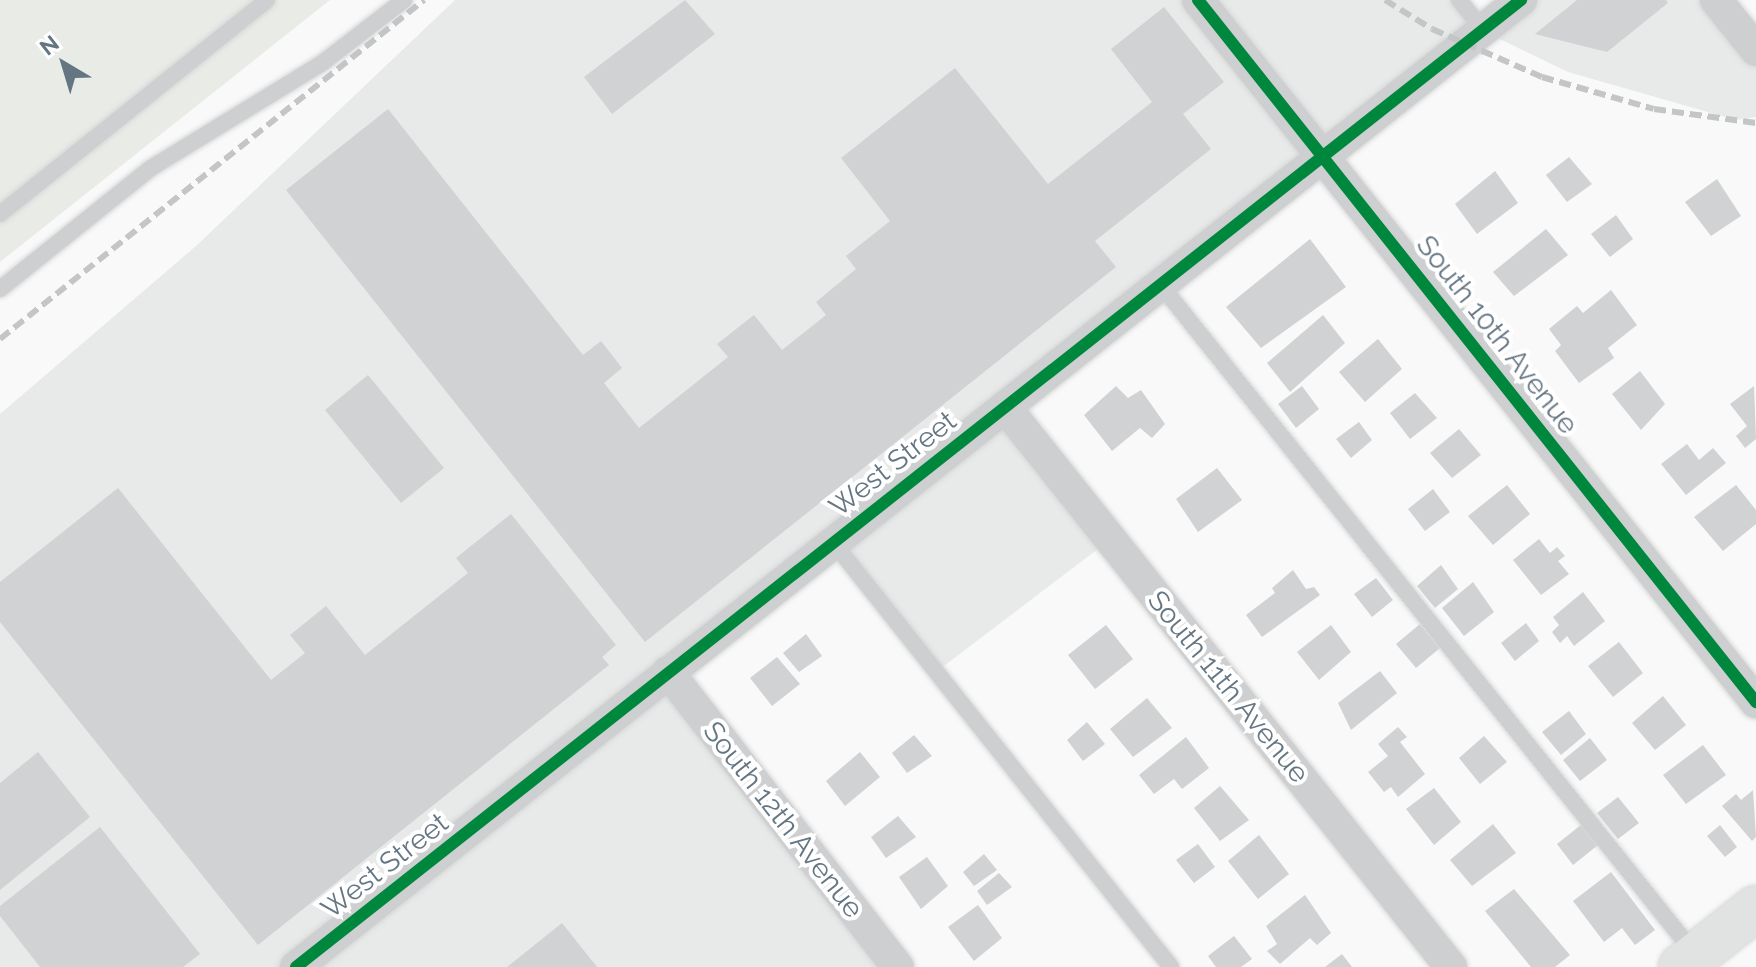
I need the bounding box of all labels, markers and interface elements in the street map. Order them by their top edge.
north arrow [24,24,104,104]
text: N [35,30,64,61]
street label: South 10th Avenue [1409,229,1585,441]
street label: West Street [823,404,963,524]
street label: South 11th Avenue [1140,584,1316,790]
street label: South 12th Avenue [696,715,870,925]
street label: West Street [315,806,455,926]

